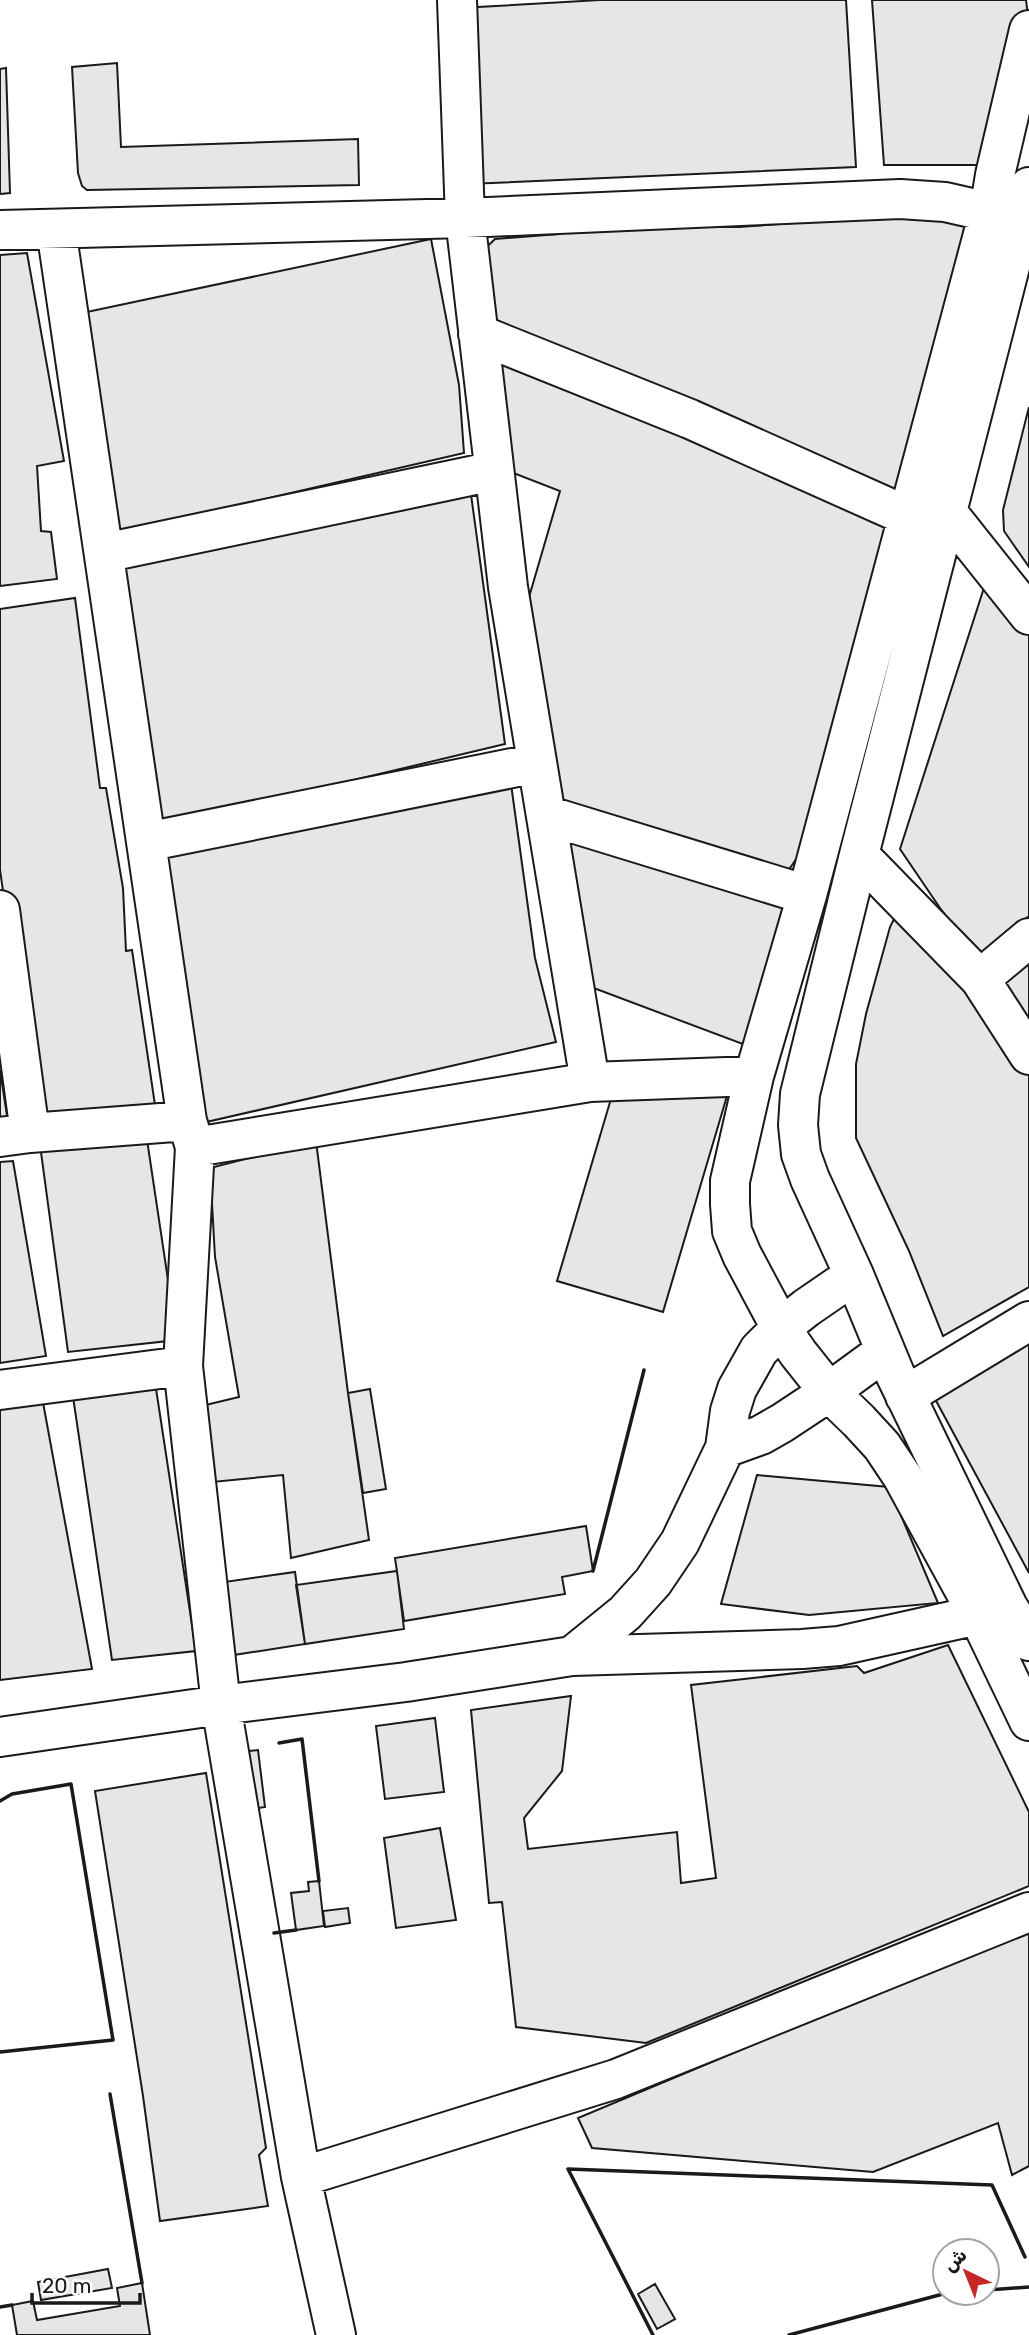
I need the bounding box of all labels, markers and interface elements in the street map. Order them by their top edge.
north arrow [931,2237,1001,2307]
text: ش [938,2243,971,2277]
scale bar [32,2262,140,2306]
text: 20 m [42,2273,91,2298]

